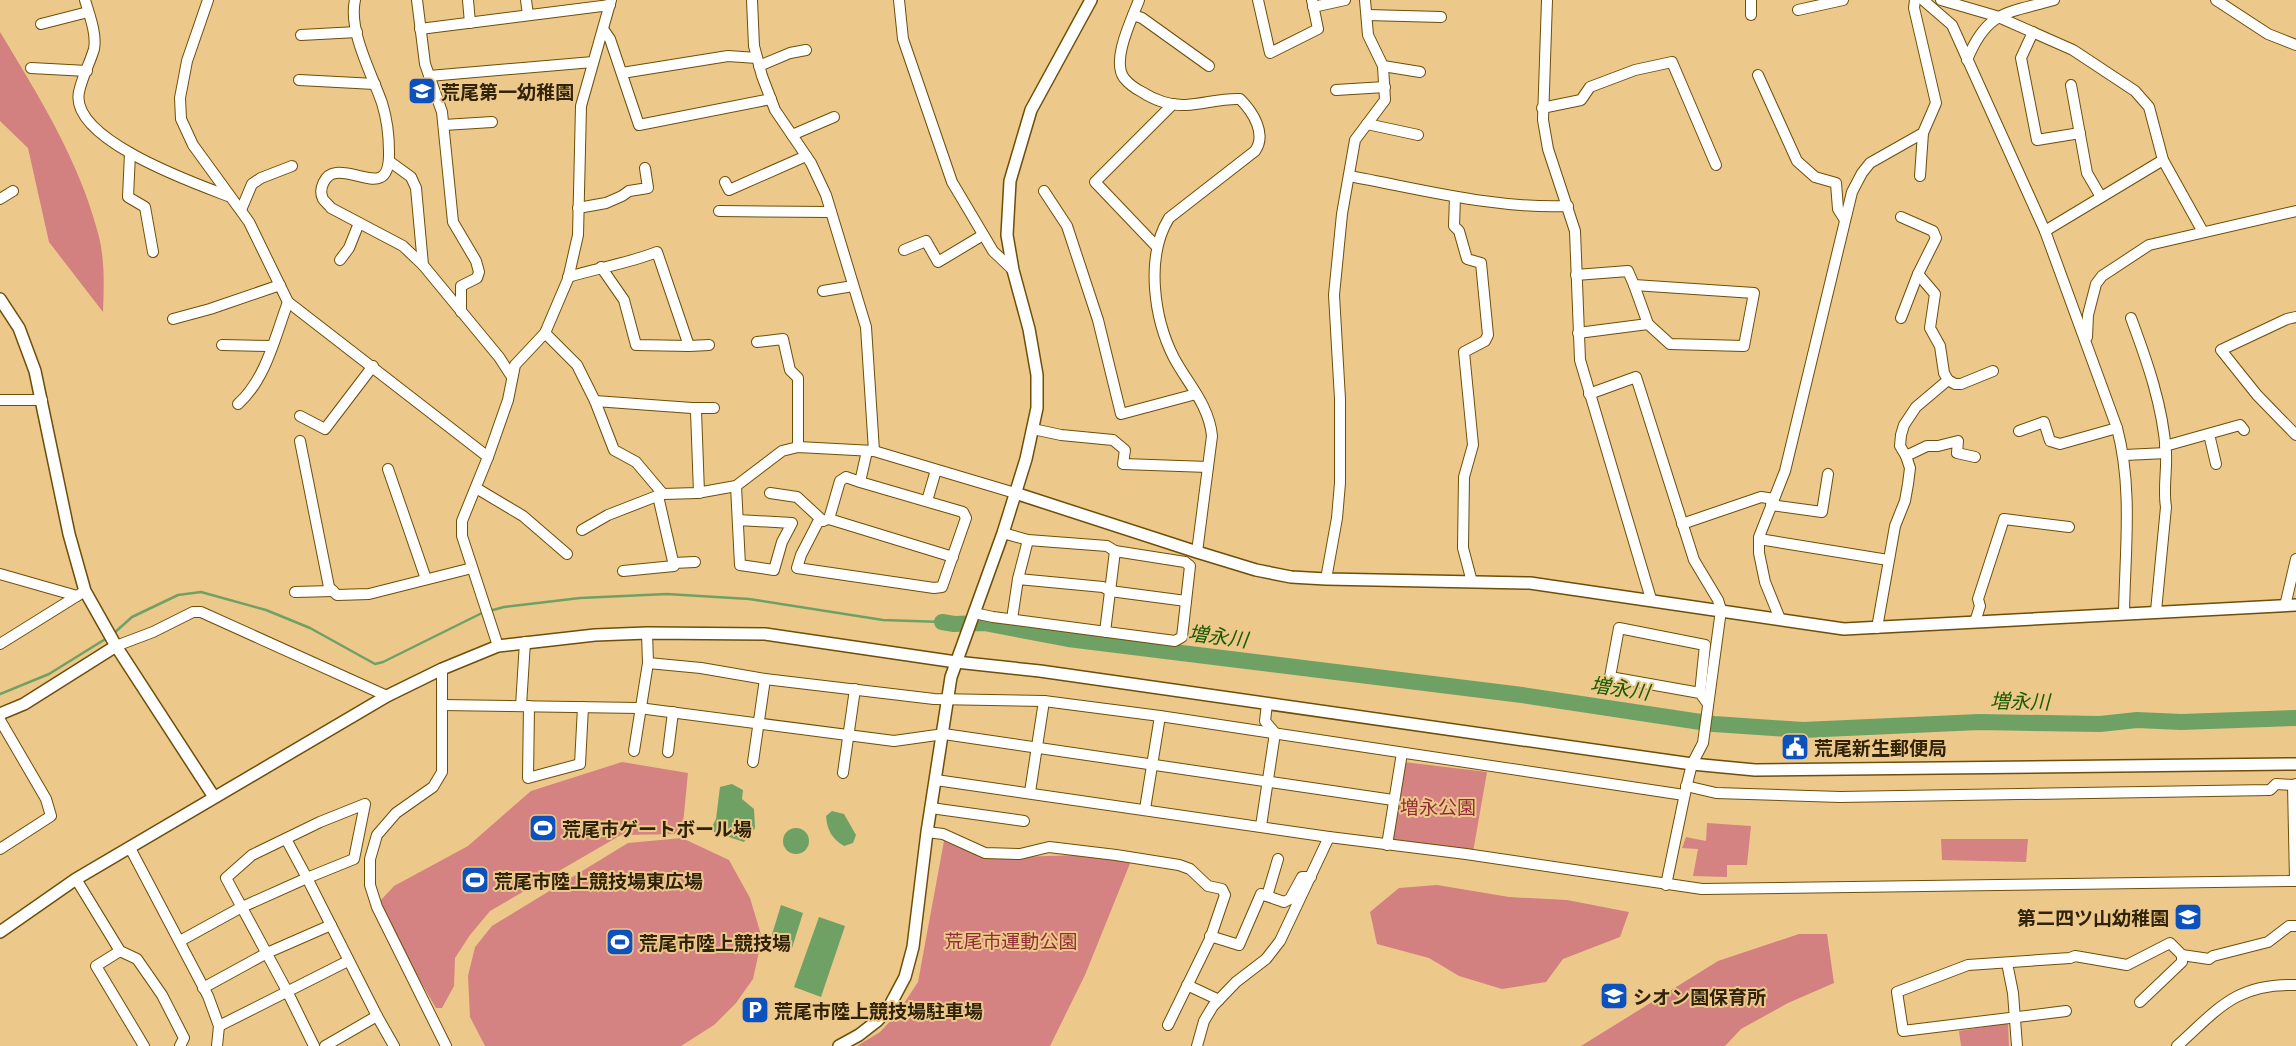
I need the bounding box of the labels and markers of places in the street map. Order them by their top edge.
school or university icon: 荒尾第一幼稚園 [407,76,437,106]
place label: 荒尾第一幼稚園 [441,77,574,106]
public building icon: 荒尾新生郵便局 [1780,732,1810,762]
place label: 荒尾新生郵便局 [1814,733,1947,762]
sports icon: 荒尾市ゲートボール場 [528,813,558,843]
place label: 荒尾市ゲートボール場 [562,814,752,843]
sports icon: 荒尾市陸上競技場東広場 [460,865,490,895]
place label: 荒尾市陸上競技場東広場 [494,866,703,895]
school or university icon: 第二四ツ山幼稚園 [2173,902,2203,932]
place label: 第二四ツ山幼稚園 [2017,903,2169,932]
sports icon: 荒尾市陸上競技場 [605,927,635,957]
place label: 荒尾市陸上競技場 [639,928,791,957]
school or university icon: シオン園保育所 [1599,981,1629,1011]
place label: シオン園保育所 [1633,982,1766,1011]
parking icon: 荒尾市陸上競技場駐車場 [740,995,770,1025]
place label: 荒尾市陸上競技場駐車場 [774,996,983,1025]

